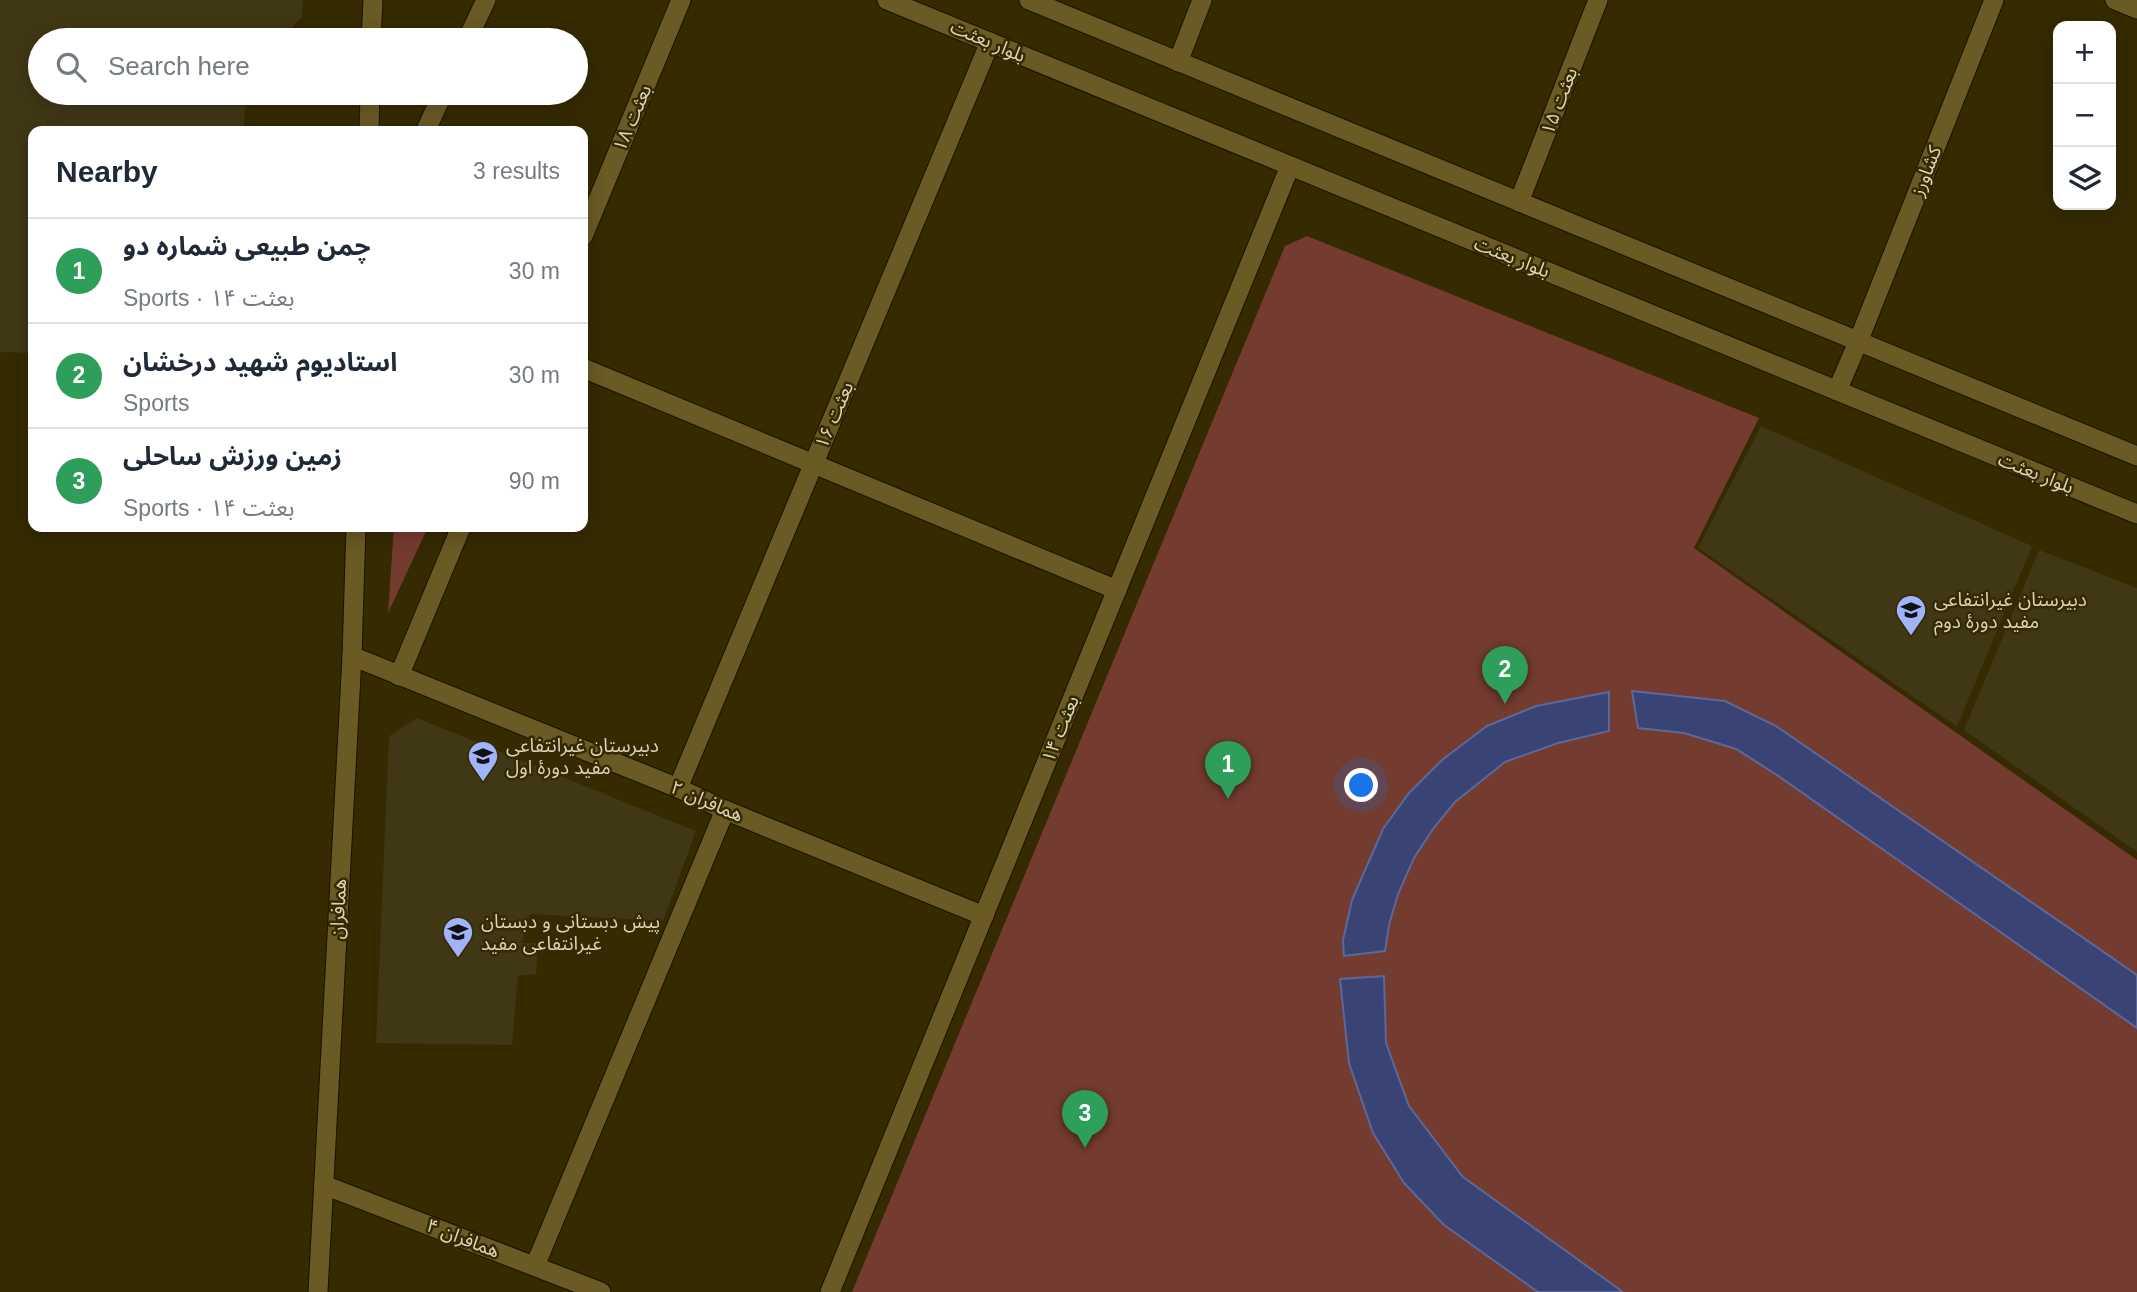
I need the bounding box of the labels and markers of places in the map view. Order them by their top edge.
place label: دبیرستان غیرانتفاعی مفید دورهٔ دوم [1934,589,2087,636]
school or university icon: دبیرستان غیرانتفاعی مفید دورهٔ دوم [1894,593,1928,637]
pin: 2 [1482,646,1528,704]
place label: دبیرستان غیرانتفاعی مفید دورهٔ اول [506,735,659,779]
school or university icon: دبیرستان غیرانتفاعی مفید دورهٔ اول [466,739,500,783]
pin: 1 [1205,741,1251,799]
place label: پیش دبستانی و دبستان غیرانتفاعی مفید [481,911,660,955]
school or university icon: پیش دبستانی و دبستان غیرانتفاعی مفید [441,915,475,959]
pin: 3 [1062,1090,1108,1148]

